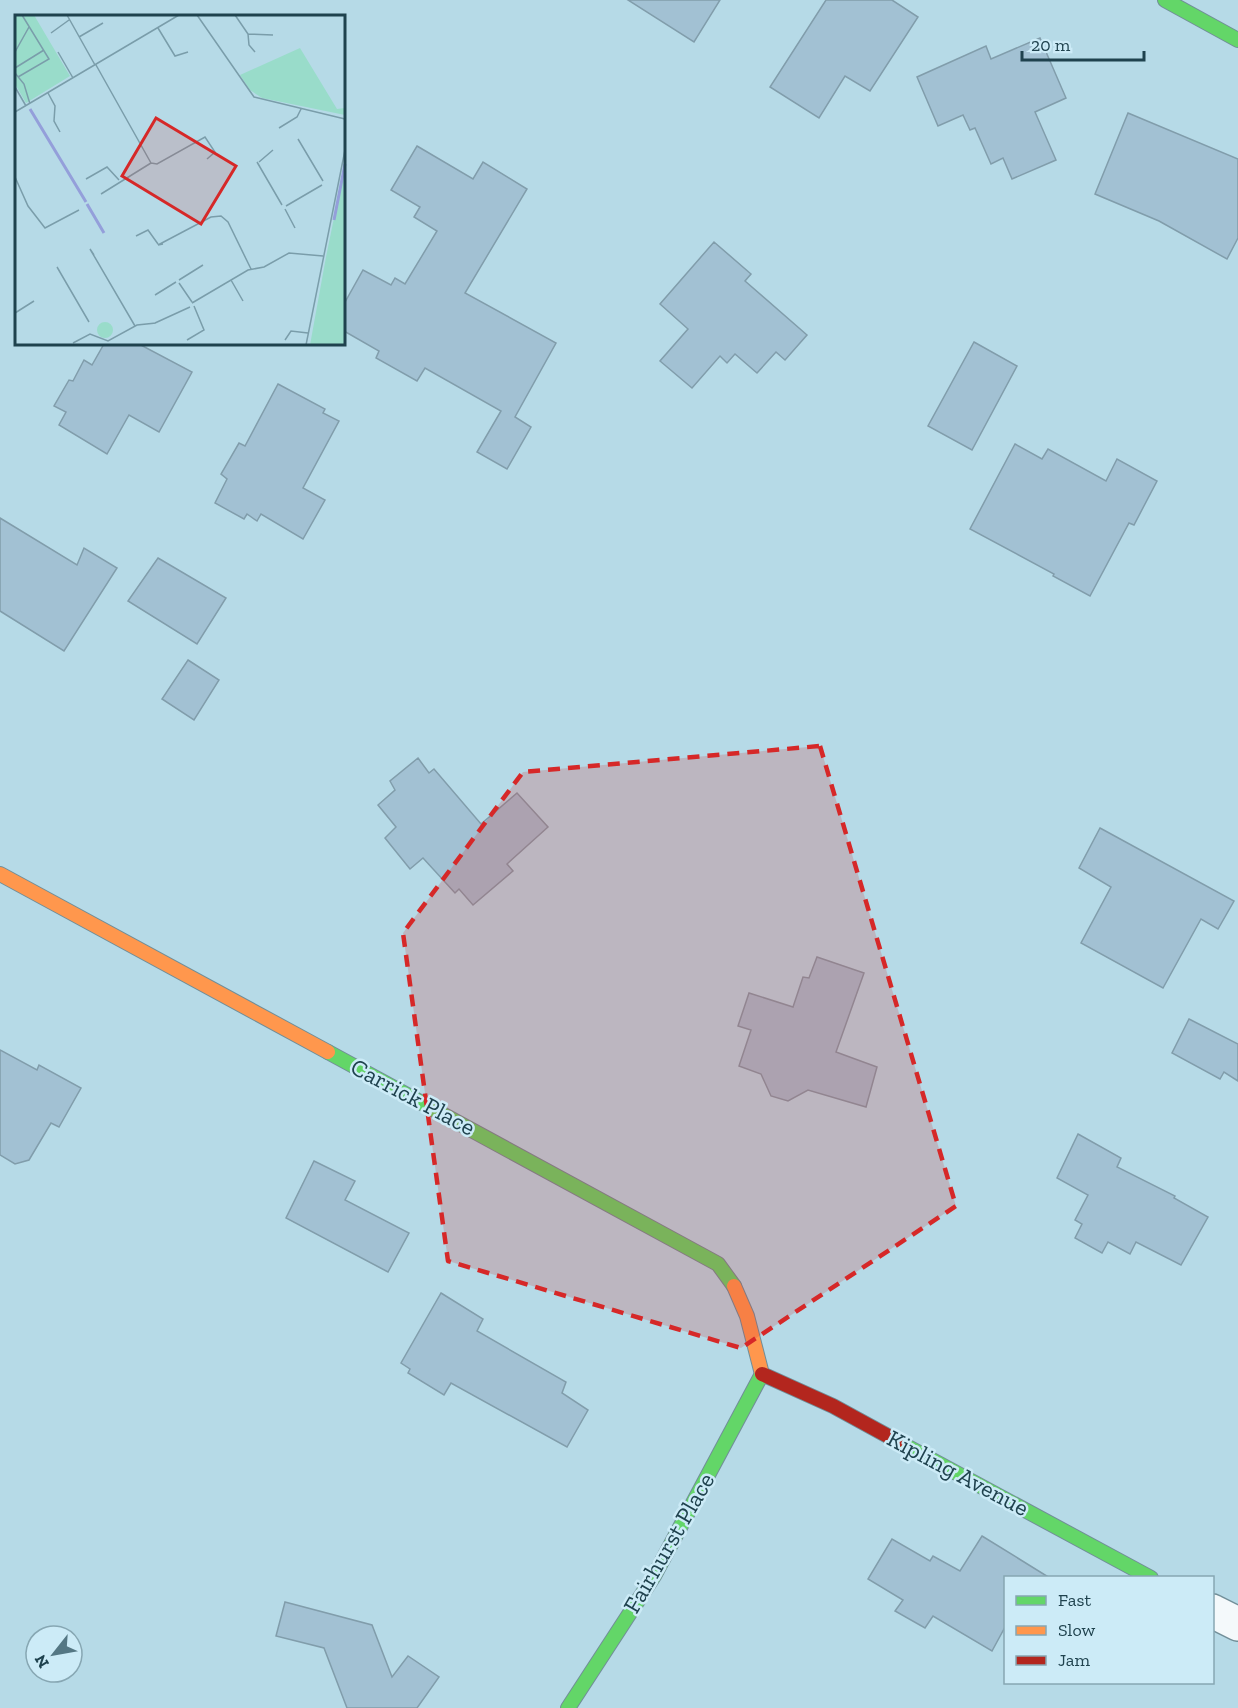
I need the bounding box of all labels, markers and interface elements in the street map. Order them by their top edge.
inset map [15,15,345,345]
scale bar [1022,24,1144,62]
text: 20 m [1031,34,1071,56]
street label: Carrick Place [346,1052,481,1142]
street label: Kipling Avenue [883,1423,1034,1522]
street label: Fairhurst Place [617,1467,720,1618]
legend [1004,1576,1214,1684]
text: Fast [1058,1589,1091,1611]
text: Slow [1058,1619,1095,1641]
north arrow [24,1624,84,1684]
text: Jam [1058,1649,1090,1671]
text: N [30,1651,53,1672]

